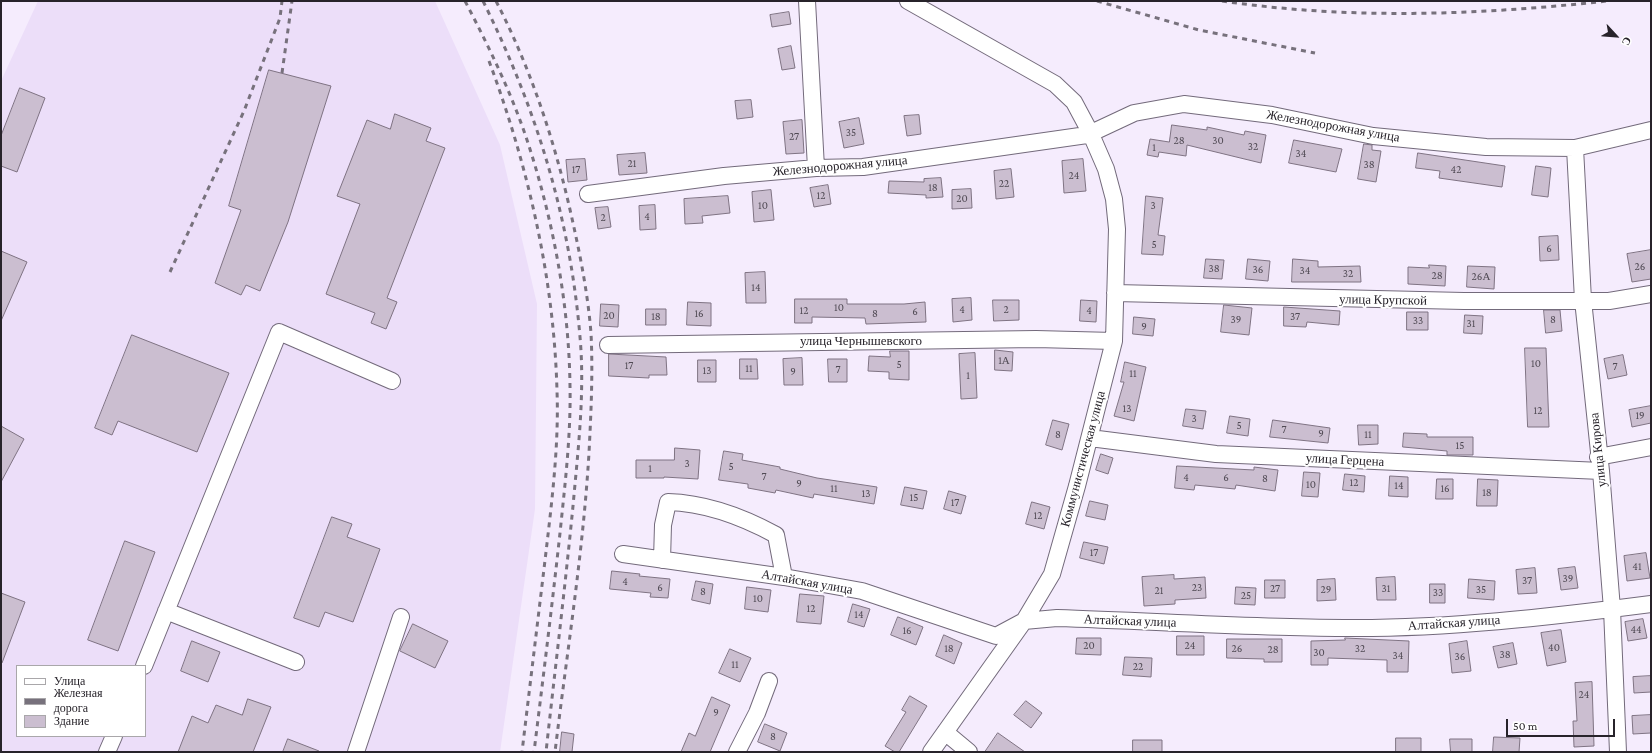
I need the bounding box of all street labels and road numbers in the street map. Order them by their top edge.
street label: Железнодорожная улица [1265,107,1401,145]
street label: Железнодорожная улица [772,152,908,180]
street label: улица Крупской [1339,291,1427,309]
street label: улица Чернышевского [800,333,922,349]
street label: Коммунистическая улица [1057,389,1109,529]
street label: улица Кирова [1586,412,1610,488]
street label: улица Герцена [1305,450,1385,470]
street label: Алтайская улица [760,566,854,598]
street label: Алтайская улица [1083,612,1177,630]
street label: Алтайская улица [1407,612,1501,634]

